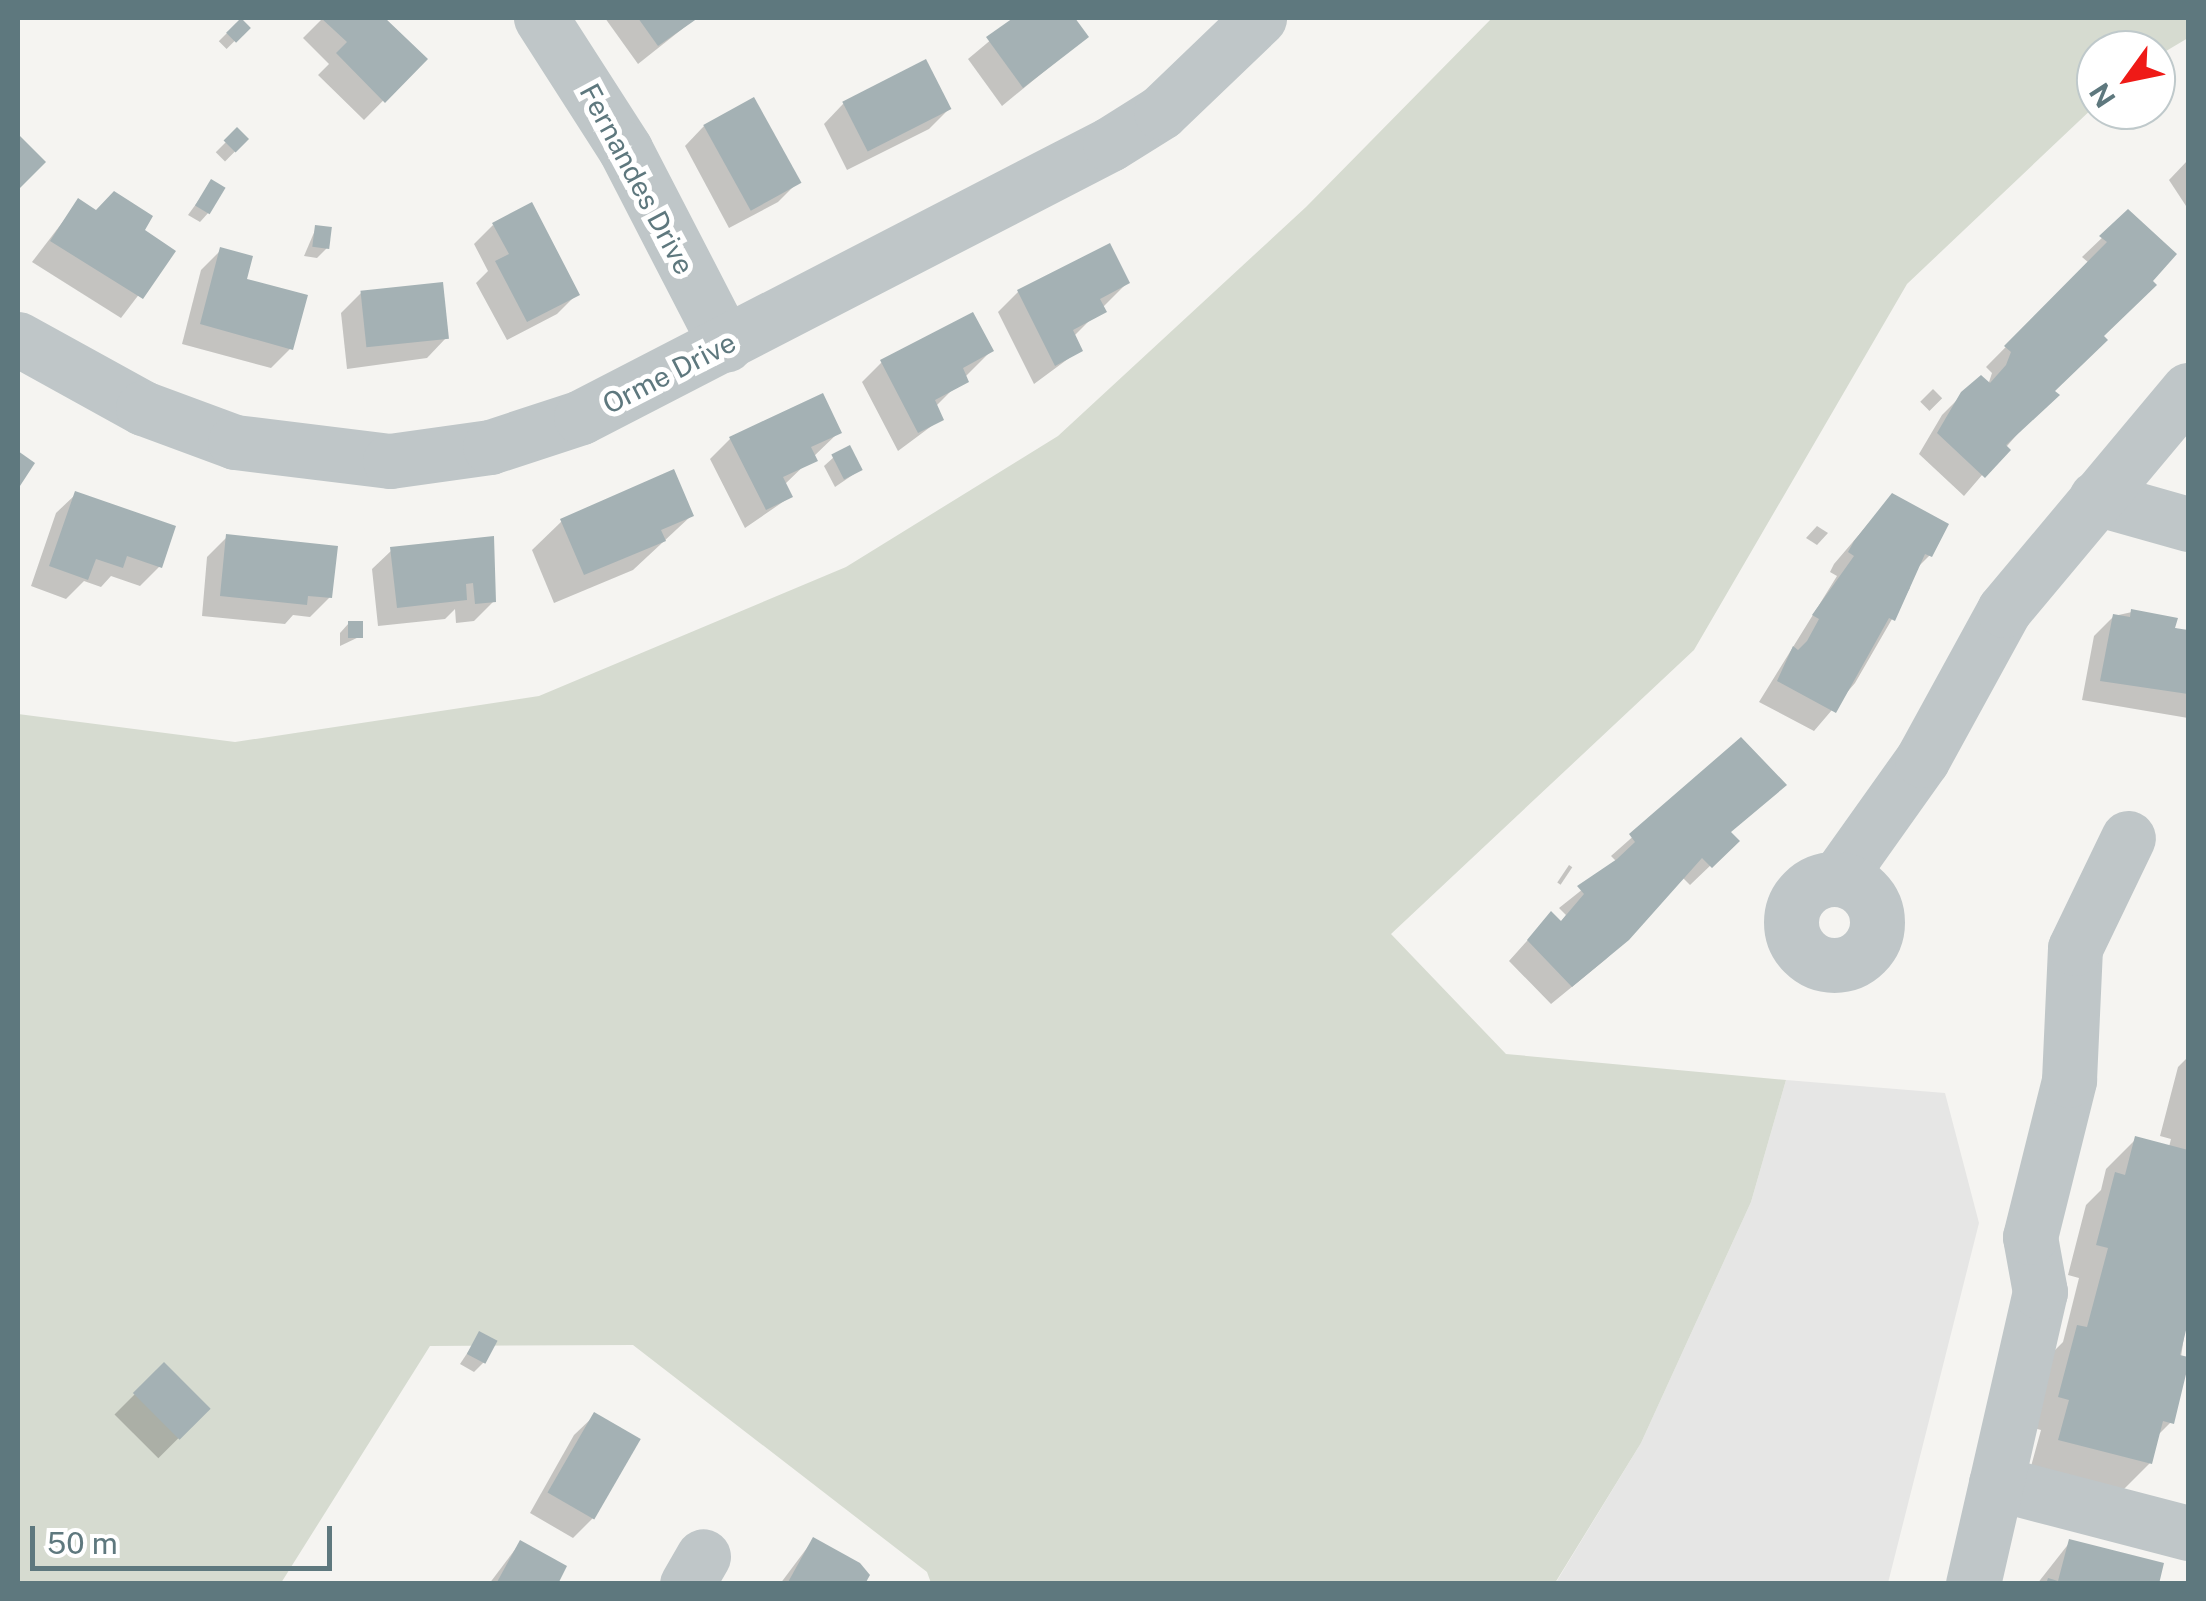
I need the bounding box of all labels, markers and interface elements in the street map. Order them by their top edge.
north arrow [2076,30,2176,130]
text: N [2082,77,2122,114]
street label: Fernandes Drive [573,78,701,280]
street label: Orme Drive [597,325,741,421]
scale bar [35,1506,338,1568]
text: 50 m [47,1525,118,1561]

